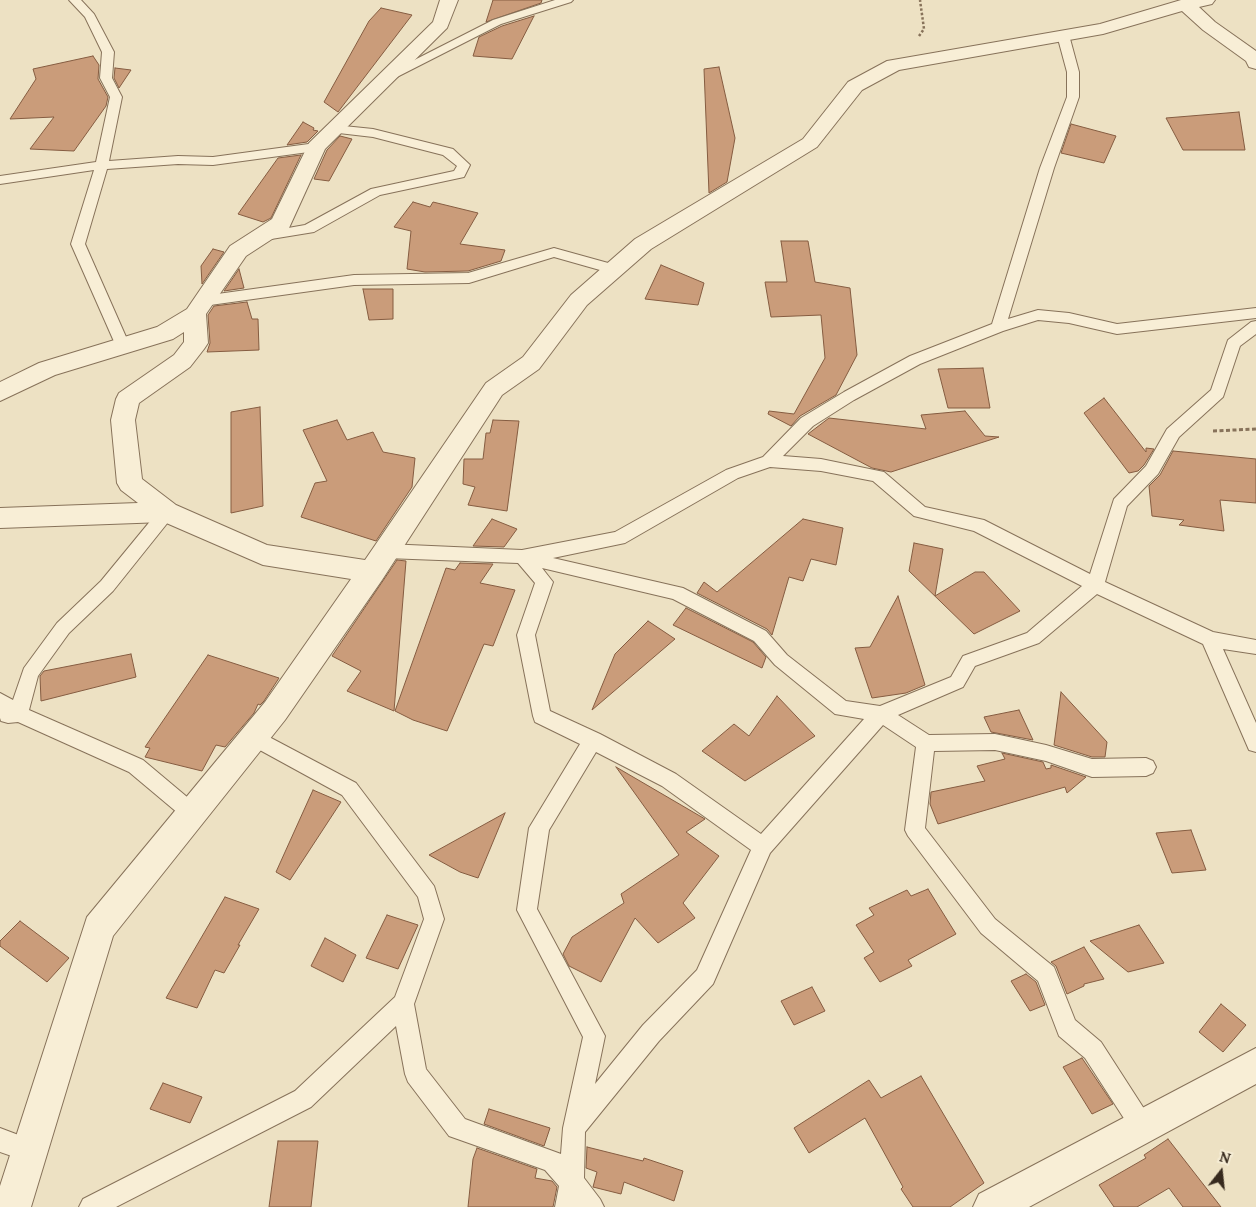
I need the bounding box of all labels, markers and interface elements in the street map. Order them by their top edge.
north arrow [1196,1147,1246,1197]
text: N [1217,1147,1233,1168]

